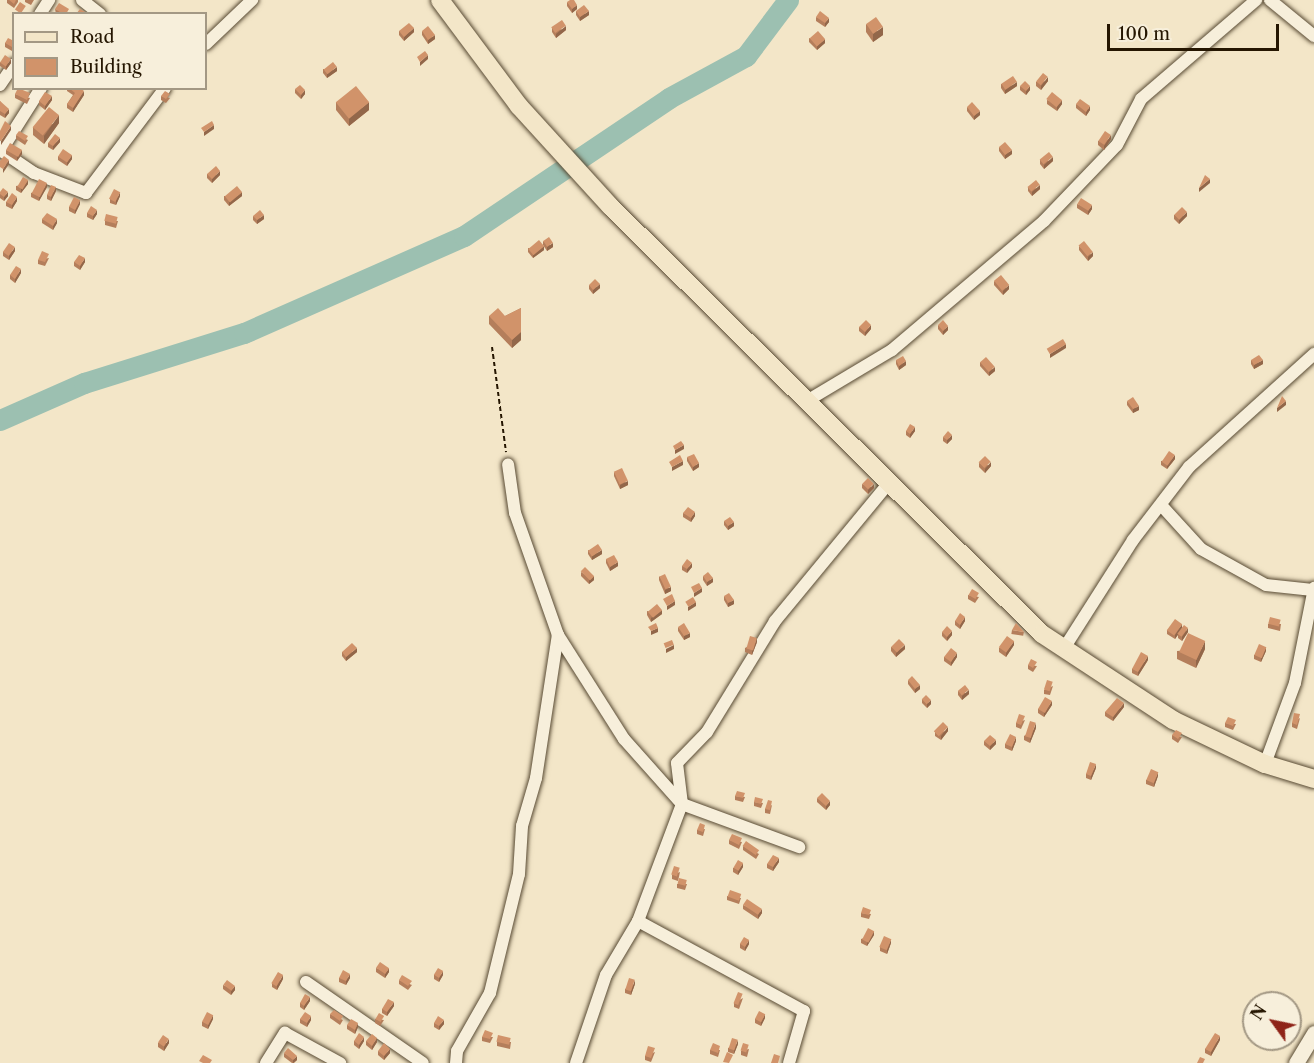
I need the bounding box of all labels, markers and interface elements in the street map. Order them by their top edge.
legend [12,12,207,90]
scale bar [1110,12,1282,50]
text: 100 m [1118,23,1170,45]
text: Road [70,26,115,48]
text: Building [70,56,142,78]
north arrow [1242,991,1302,1051]
text: N [1246,1001,1271,1024]

